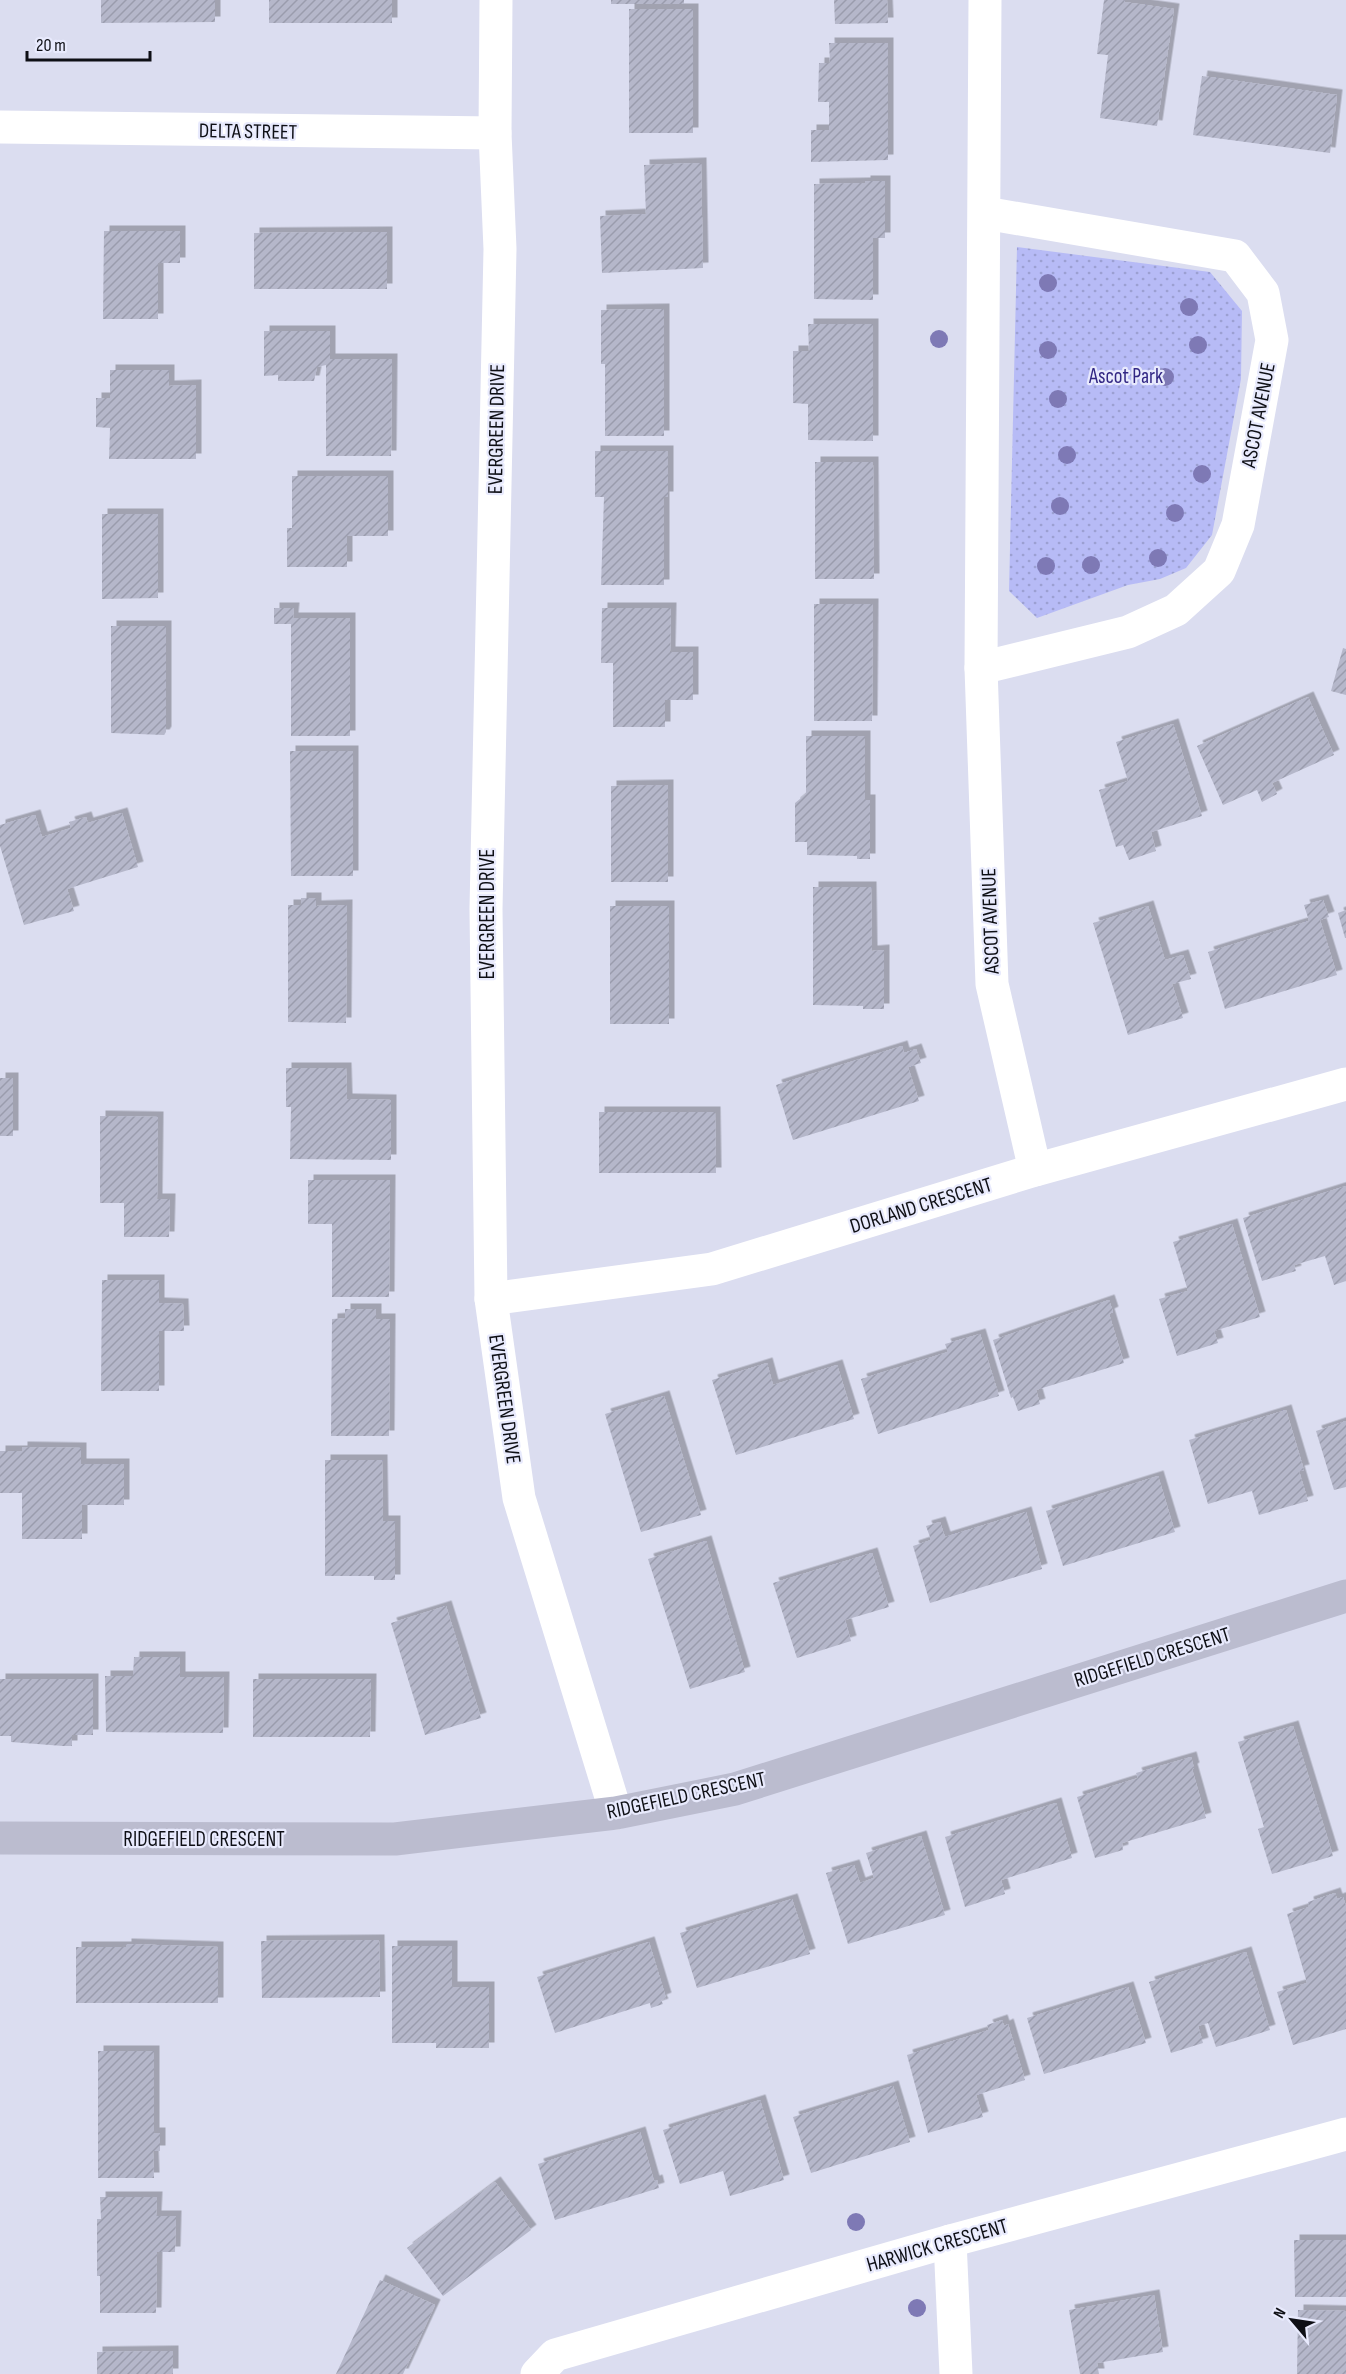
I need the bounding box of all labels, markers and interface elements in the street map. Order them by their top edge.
scale bar [27,24,150,62]
text: 20 m [36,35,66,56]
street label: DELTA STREET [199,118,298,145]
street label: ASCOT AVENUE [1236,361,1281,471]
street label: EVERGREEN DRIVE [483,364,510,494]
park label: Ascot Park [1088,364,1163,389]
street label: EVERGREEN DRIVE [475,849,500,979]
street label: ASCOT AVENUE [976,868,1005,975]
street label: DORLAND CRESCENT [847,1172,996,1239]
street label: EVERGREEN DRIVE [483,1333,526,1465]
street label: RIDGEFIELD CRESCENT [1071,1622,1234,1693]
street label: RIDGEFIELD CRESCENT [604,1766,768,1825]
street label: RIDGEFIELD CRESCENT [123,1827,285,1852]
street label: HARWICK CRESCENT [864,2213,1011,2278]
north arrow [1262,2290,1322,2350]
text: N [1270,2305,1291,2322]

